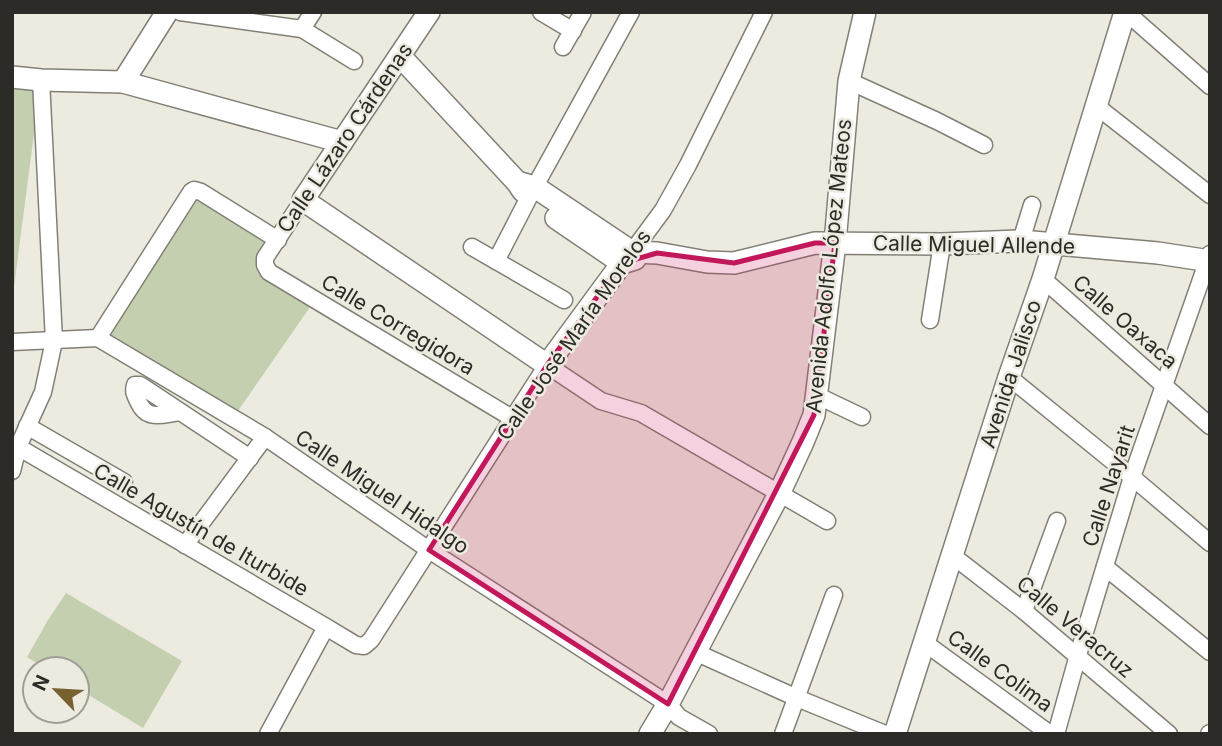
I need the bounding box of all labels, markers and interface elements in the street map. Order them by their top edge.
street label: Calle Lázaro Cárdenas [272,38,417,237]
street label: Avenida Adolfo López Mateos [801,118,856,414]
street label: Calle José María Morelos [491,225,656,445]
street label: Calle Miguel Allende [873,230,1075,259]
street label: Calle Corregidora [317,269,480,380]
street label: Calle Oaxaca [1068,269,1183,374]
street label: Avenida Jalisco [975,297,1046,451]
street label: Calle Nayarit [1077,422,1140,550]
street label: Calle Miguel Hidalgo [291,424,474,559]
street label: Calle Agustín de Iturbide [89,458,313,601]
street label: Calle Veracruz [1012,571,1139,683]
street label: Calle Colima [943,624,1058,717]
north arrow [21,655,91,725]
text: N [28,672,55,694]

